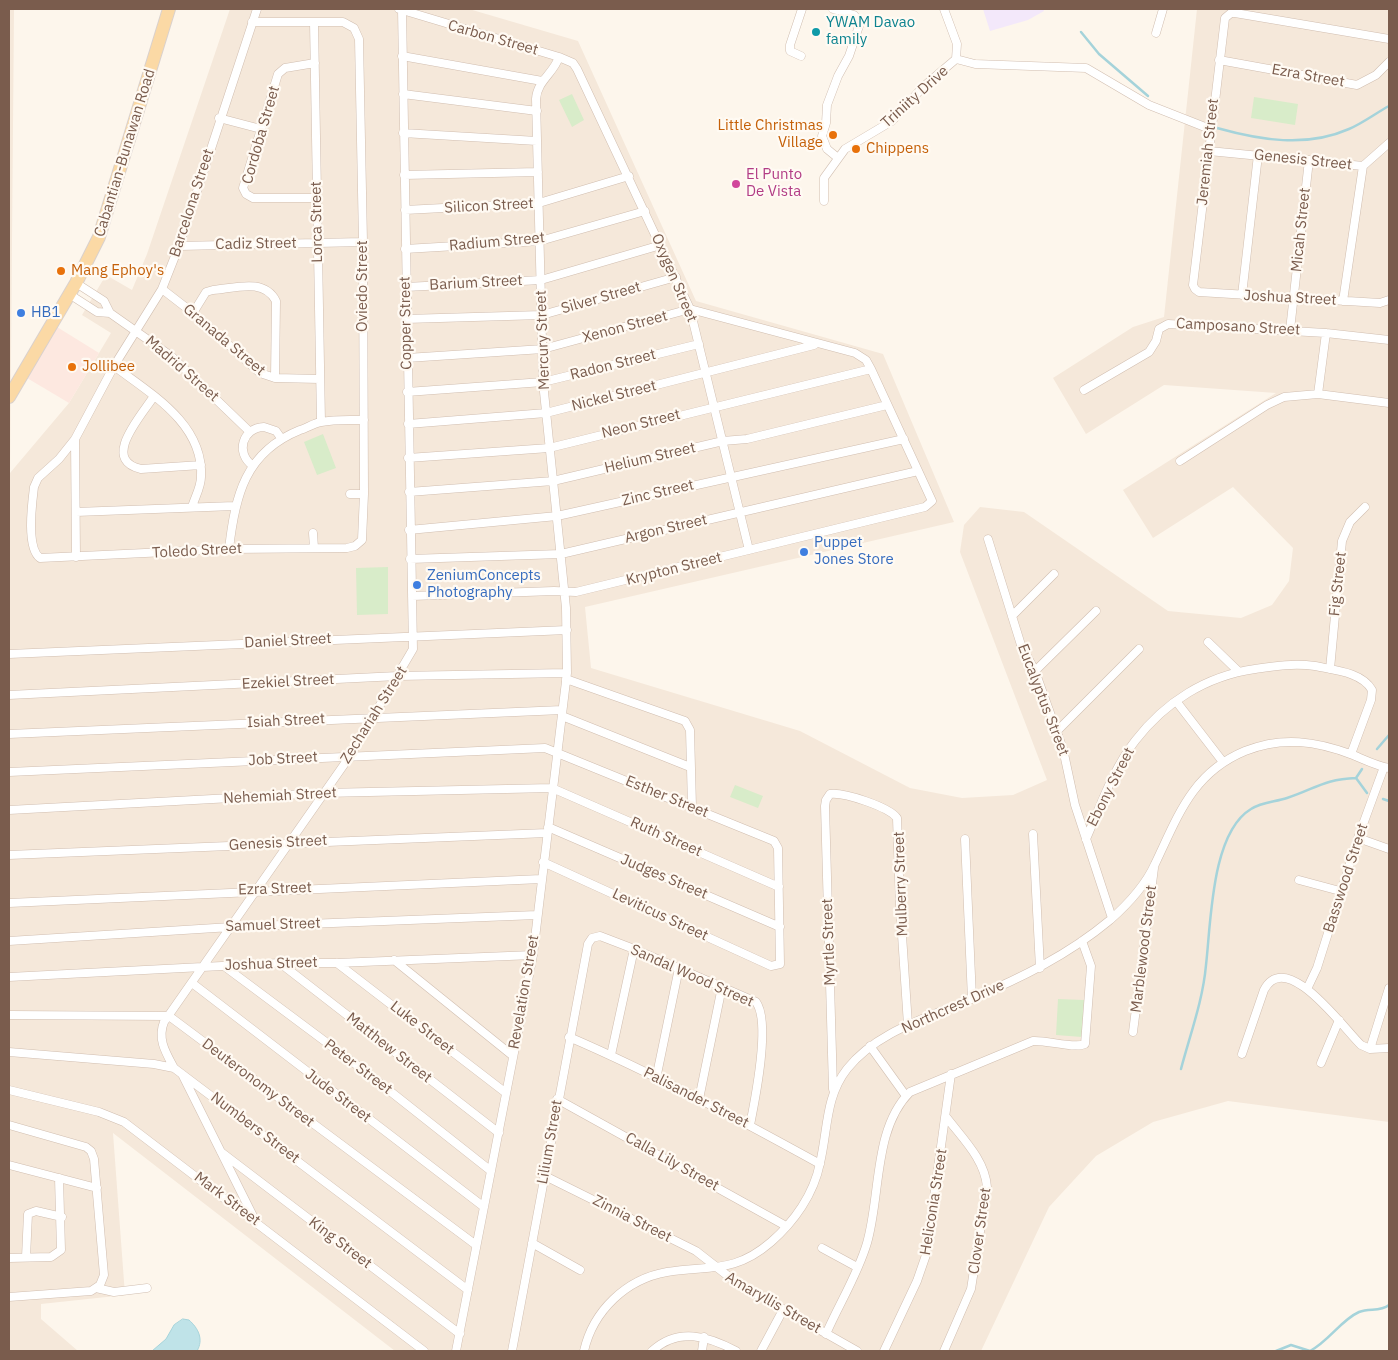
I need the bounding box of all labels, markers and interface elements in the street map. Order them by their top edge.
place label: YWAM Davao family [826,14,915,49]
street label: Carbon Street [446,17,540,59]
marker: YWAM Davao family [810,26,822,38]
street label: Ezra Street [1270,61,1346,91]
street label: Triniity Drive [878,62,952,132]
street label: Cabantian-Bunawan Road [91,67,159,239]
street label: Cordoba Street [238,84,284,186]
street label: Jeremiah Street [1193,98,1223,206]
place label: Little Christmas Village [718,117,823,152]
marker: Little Christmas Village [827,129,839,141]
place label: Chippens [866,140,929,158]
marker: Chippens [850,143,862,155]
street label: Genesis Street [1253,146,1353,174]
street label: Barcelona Street [166,147,218,259]
place label: El Punto De Vista [746,166,802,201]
marker: El Punto De Vista [730,178,742,190]
street label: Lorca Street [307,181,327,263]
street label: Micah Street [1288,187,1314,273]
street label: Silicon Street [444,195,534,217]
street label: Radium Street [448,229,546,255]
street label: Oxygen Street [647,231,701,325]
street label: Cadiz Street [215,234,297,254]
street label: Oviedo Street [354,240,372,332]
place label: Mang Ephoy's [71,262,164,280]
marker: Mang Ephoy's [55,265,67,277]
street label: Barium Street [429,272,523,294]
street label: Copper Street [396,276,416,370]
street label: Silver Street [559,278,643,318]
street label: Joshua Street [1243,287,1337,309]
street label: Mercury Street [532,290,554,390]
street label: Granada Street [179,300,269,380]
place label: HB1 [31,304,60,322]
marker: HB1 [15,307,27,319]
street label: Xenon Street [580,307,670,347]
street label: Camposano Street [1175,315,1301,339]
street label: Madrid Street [142,332,222,406]
street label: Radon Street [568,346,658,384]
place label: Jollibee [82,358,135,376]
marker: Jollibee [66,361,78,373]
street label: Nickel Street [570,377,658,415]
street label: Neon Street [600,406,682,442]
street label: Helium Street [603,439,697,477]
street label: Zinc Street [620,476,696,510]
street label: Argon Street [623,511,709,547]
place label: Puppet Jones Store [814,534,894,569]
street label: Toledo Street [152,540,242,562]
marker: Puppet Jones Store [798,546,810,558]
street label: Krypton Street [624,548,724,590]
street label: Fig Street [1326,551,1350,617]
place label: ZeniumConcepts Photography [427,567,541,602]
marker: ZeniumConcepts Photography [411,579,423,591]
street label: Daniel Street [244,630,332,652]
street label: Eucalyptus Street [1013,641,1073,759]
street label: Zechariah Street [337,663,411,767]
street label: Ezekiel Street [241,671,335,693]
street label: Isiah Street [246,710,326,732]
street label: Ebony Street [1083,744,1139,830]
street label: Job Street [248,748,318,770]
street label: Esther Street [623,772,711,822]
street label: Nehemiah Street [223,784,337,808]
street label: Ruth Street [627,813,705,861]
street label: Basswood Street [1320,821,1372,935]
street label: Genesis Street [228,831,328,855]
street label: Mulberry Street [890,831,912,937]
street label: Judges Street [618,851,710,903]
street label: Ezra Street [238,879,312,899]
street label: Marblewood Street [1127,884,1161,1014]
street label: Leviticus Street [609,885,711,945]
street label: Myrtle Street [818,898,840,986]
street label: Samuel Street [225,914,321,936]
street label: Revelation Street [505,933,543,1051]
street label: Sandal Wood Street [628,941,756,1011]
street label: Joshua Street [224,953,318,975]
street label: Northcrest Drive [899,976,1007,1038]
street label: Luke Street [386,997,458,1059]
street label: Matthew Street [343,1009,435,1087]
street label: Deuteronomy Street [198,1035,318,1131]
street label: Peter Street [320,1036,396,1098]
street label: Palisander Street [640,1064,752,1132]
street label: Jude Street [302,1065,374,1127]
street label: Numbers Street [207,1089,303,1167]
street label: Lilium Street [534,1098,566,1186]
street label: Calla Lily Street [622,1129,722,1195]
street label: Heliconia Street [917,1148,951,1256]
street label: Mark Street [190,1168,264,1230]
street label: Clover Street [965,1186,995,1276]
street label: Zinnia Street [590,1191,674,1247]
street label: King Street [305,1213,375,1273]
street label: Amaryllis Street [722,1268,824,1338]

